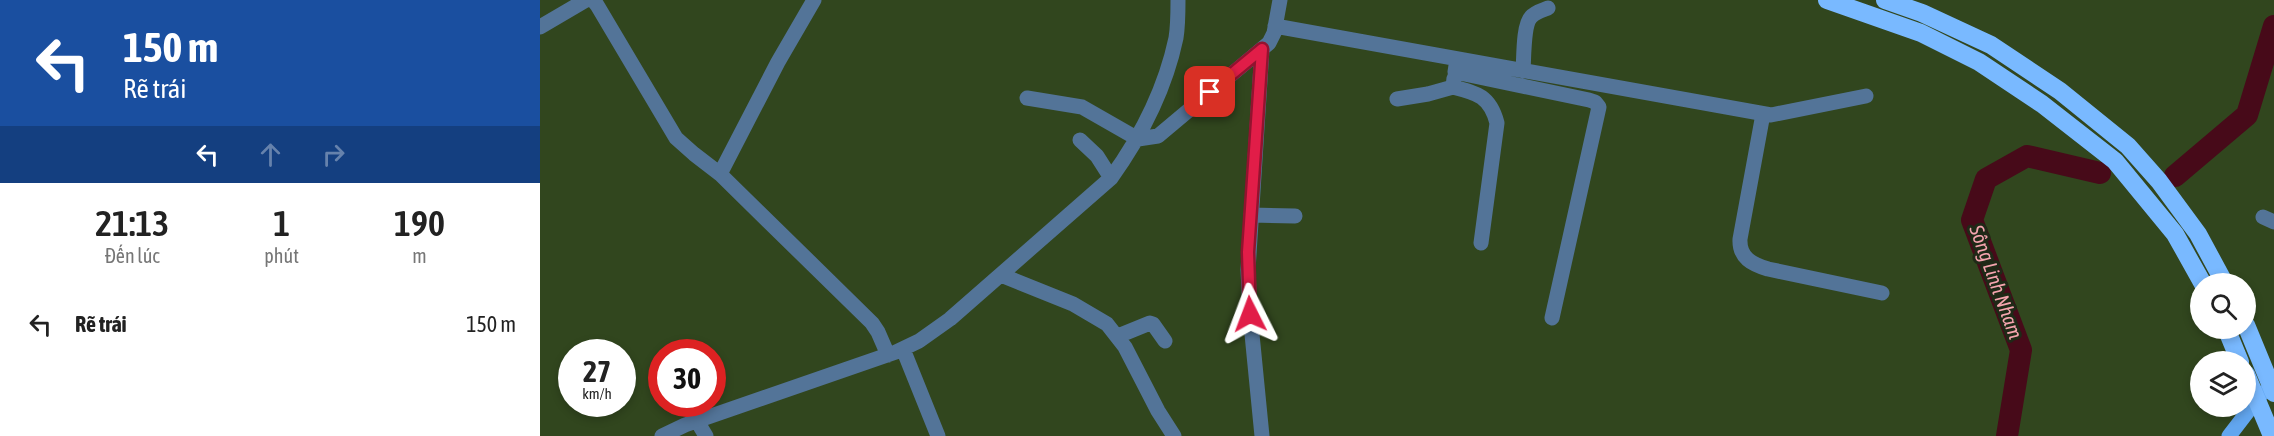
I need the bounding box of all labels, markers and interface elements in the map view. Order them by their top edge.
text: 150 m [123,23,218,71]
icon: left [24,24,102,102]
pin [1184,66,1235,117]
text: Rẽ trái [123,73,186,104]
icon: arrive [1193,75,1226,108]
icon: left [191,138,224,171]
icon: ahead [254,138,287,171]
icon: right [317,138,350,171]
text: 21:13 [95,202,169,244]
text: 1 [273,202,290,244]
text: 190 [394,202,445,244]
water label: Sông Linh Nham [1965,221,2028,342]
text: Đến lúc [105,244,160,267]
text: phút [264,244,299,267]
text: m [412,244,427,267]
map controls [2190,273,2256,417]
button: search [2190,273,2256,339]
position arrow [1218,282,1282,346]
icon: left [24,308,57,341]
text: Rẽ trái [75,311,127,337]
text: 150 m [466,311,516,337]
speed limit sign: 30 [648,339,726,417]
button: layers [2190,351,2256,417]
text: 27 [583,354,611,388]
text: km/h [582,385,612,402]

